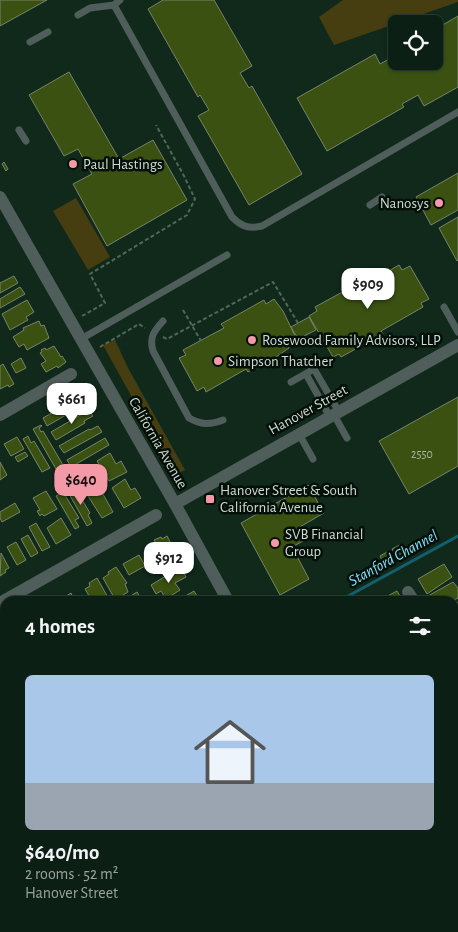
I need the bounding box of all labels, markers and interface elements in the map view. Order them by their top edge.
map controls [388,15,443,70]
button: locate [388,15,443,70]
place label: Paul Hastings [83,157,163,172]
marker: Paul Hastings [67,158,79,170]
place label: Nanosys [380,196,429,211]
marker: Nanosys [433,197,445,209]
pin: $909 [338,268,398,310]
text: $909 [353,276,384,292]
place label: Rosewood Family Advisors, LLP [262,333,441,348]
marker: Rosewood Family Advisors, LLP [246,334,258,346]
place label: Simpson Thatcher [228,354,333,369]
marker: Simpson Thatcher [212,355,224,367]
pin: $661 [42,382,102,425]
street label: Hanover Street [266,382,350,438]
text: $661 [58,391,86,407]
street label: California Avenue [126,395,190,491]
house number: 2550 [411,448,433,460]
pin: $640 [51,464,111,506]
text: $640 [65,472,97,488]
place label: Hanover Street & South California Avenue [220,483,357,515]
marker: Hanover Street & South California Avenue [204,493,216,505]
place label: SVB Financial Group [285,527,364,559]
water label: Stanford Channel [346,527,440,589]
marker: SVB Financial Group [269,537,281,549]
pin: $912 [139,542,199,584]
text: $912 [155,550,183,566]
icon: filters [406,612,434,640]
text: 4 homes [25,616,95,637]
icon: home [185,707,275,797]
text: $640/mo [25,842,99,863]
text: 2 rooms · 52 m² [25,866,118,882]
text: Hanover Street [25,885,118,901]

